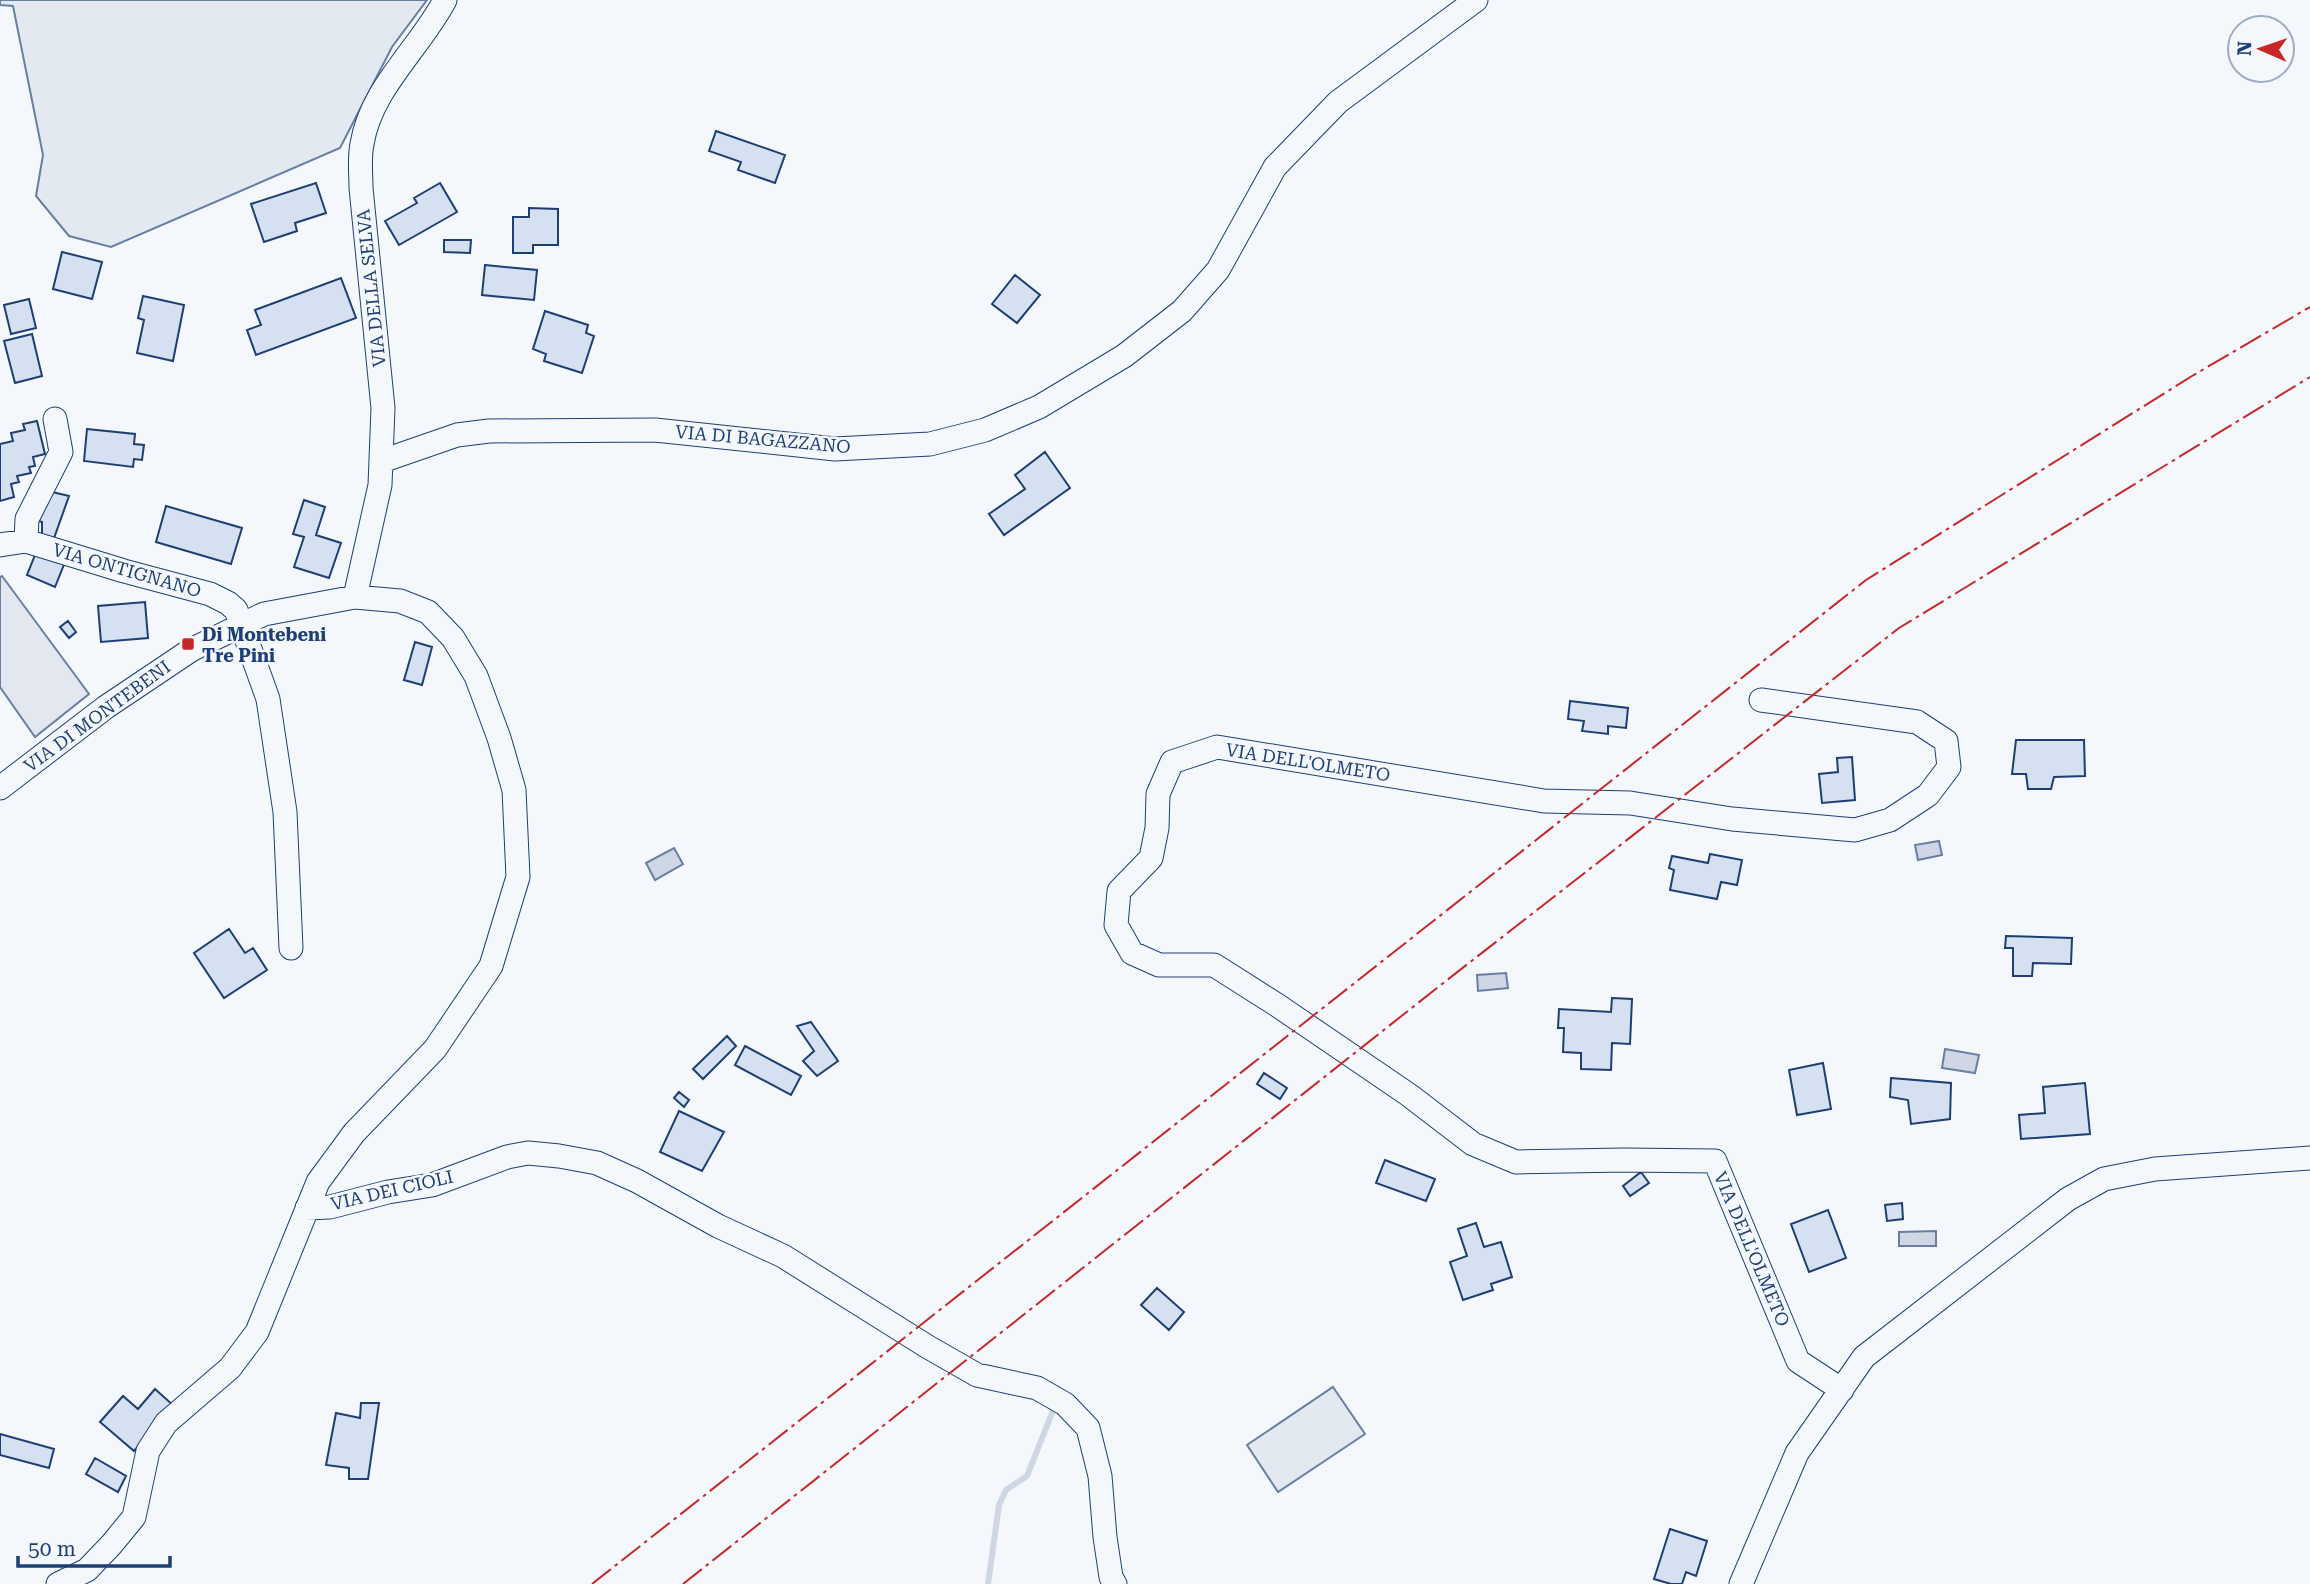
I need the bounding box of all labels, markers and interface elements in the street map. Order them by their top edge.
north arrow [2226,14,2296,84]
text: N [2233,40,2256,56]
street label: VIA DELLA SELVA [352,208,390,368]
street label: VIA DI BAGAZZANO [674,421,852,457]
street label: VIA ONTIGNANO [50,539,204,601]
place label: Di Montebeni Tre Pini [202,624,326,666]
marker: Di Montebeni Tre Pini [180,636,196,652]
street label: VIA DI MONTEBENI [20,656,174,776]
street label: VIA DELL'OLMETO [1224,739,1392,785]
street label: VIA DEI CIOLI [329,1166,455,1214]
street label: VIA DELL'OLMETO [1710,1168,1794,1330]
scale bar [18,1524,170,1568]
text: 50 m [28,1537,76,1561]

